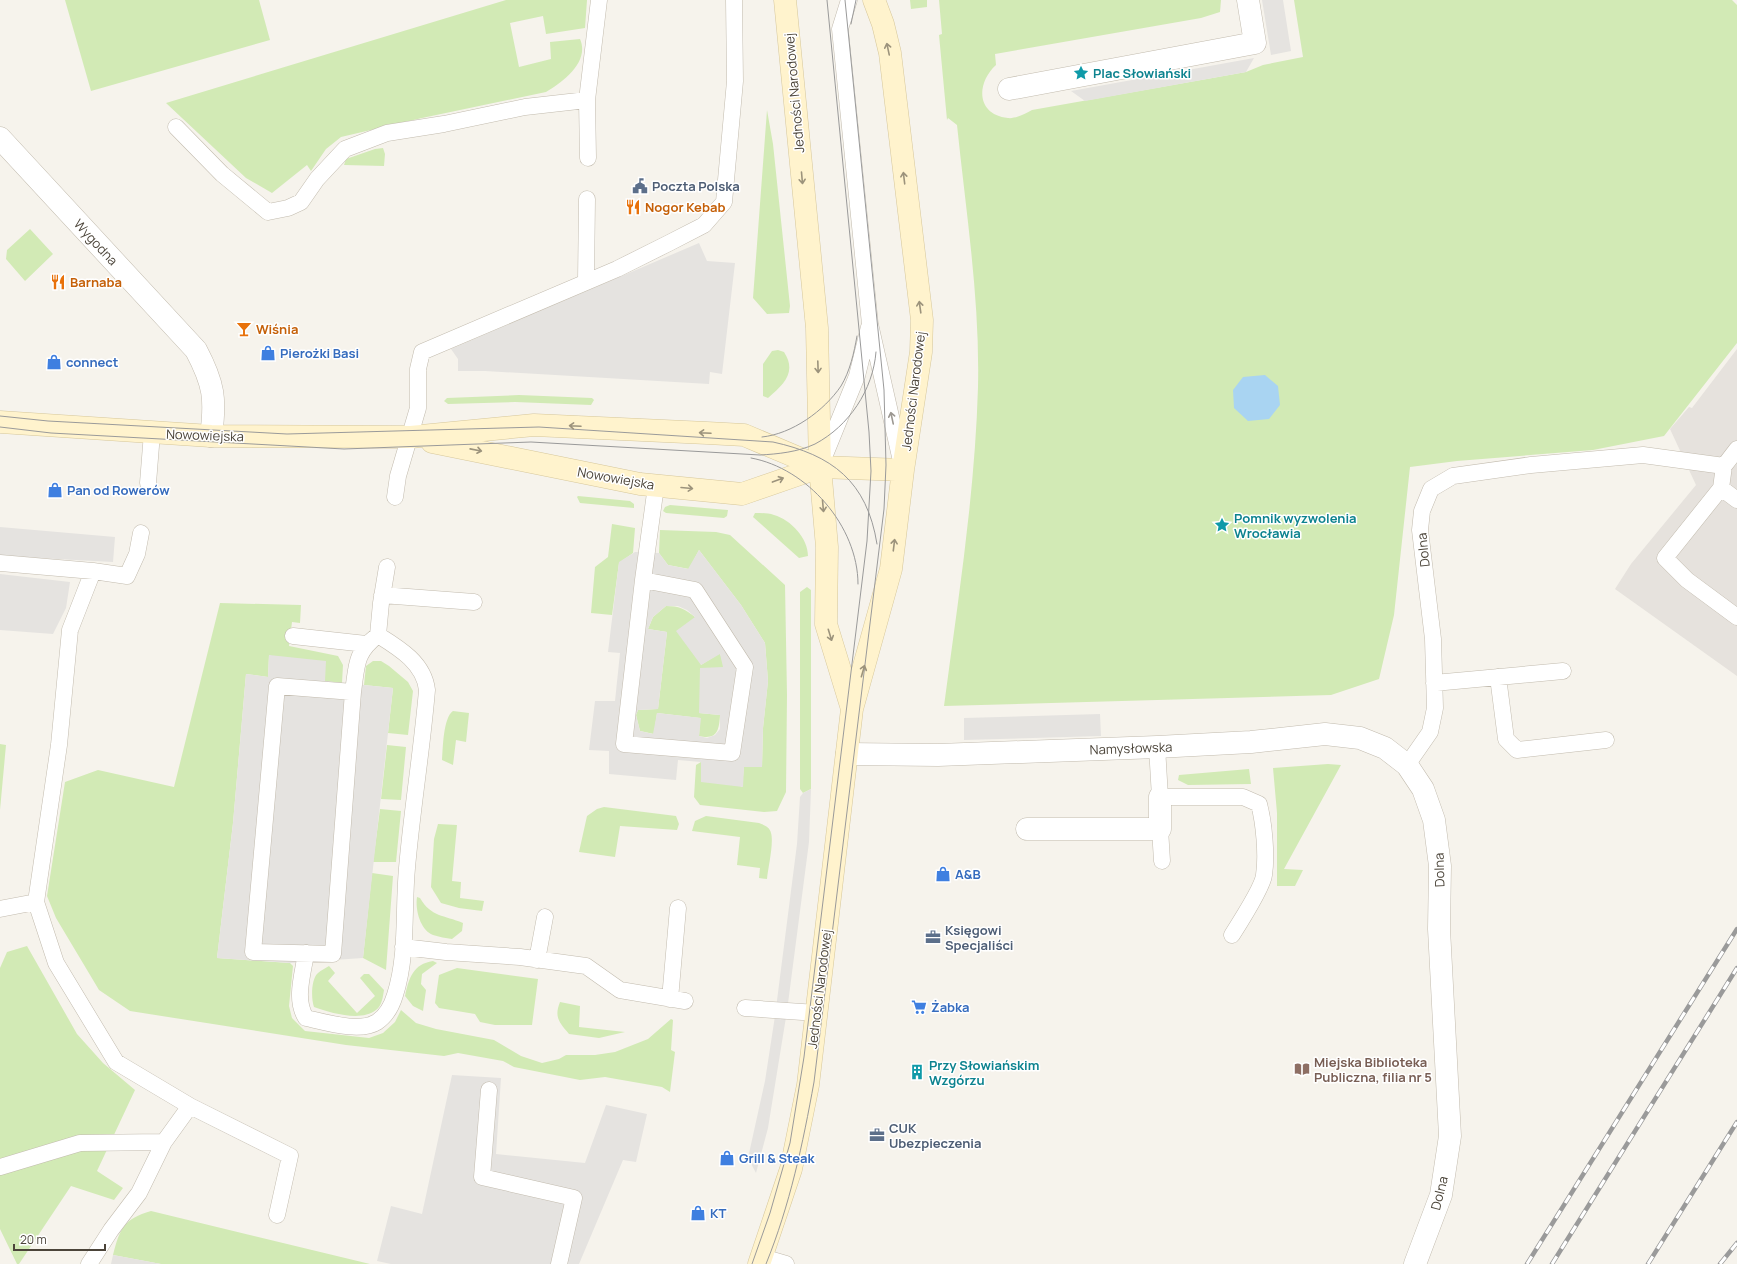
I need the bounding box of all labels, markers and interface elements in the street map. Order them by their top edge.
street label: Jedności Narodowej [780,32,808,154]
one-way arrow [884,42,892,55]
place icon: Plac Słowiański [1072,64,1090,82]
place label: Plac Słowiański [1093,64,1191,82]
one-way arrow [799,171,806,184]
one-way arrow [901,172,908,185]
public building icon: Poczta Polska [631,177,649,195]
place label: Poczta Polska [652,177,740,195]
restaurant icon: Nogor Kebab [624,198,642,216]
place label: Nogor Kebab [645,198,725,216]
street label: Wygodna [70,215,122,269]
restaurant icon: Barnaba [49,273,67,291]
place label: Barnaba [70,273,122,291]
one-way arrow [916,301,924,314]
bar icon: Wiśnia [235,320,253,338]
place label: Wiśnia [256,320,298,338]
street label: Jedności Narodowej [897,330,929,452]
shop icon: Pierożki Basi [259,344,277,362]
place label: Pierożki Basi [280,344,359,362]
shop icon: connect [45,353,63,371]
place label: connect [66,353,119,371]
one-way arrow [814,360,822,373]
one-way arrow [888,412,896,425]
one-way arrow [569,422,582,430]
street label: Nowowiejska [166,425,244,445]
one-way arrow [699,429,712,436]
one-way arrow [469,447,482,455]
street label: Nowowiejska [576,462,656,494]
one-way arrow [772,476,785,483]
shop icon: Pan od Rowerów [46,481,64,499]
place label: Pan od Rowerów [67,481,170,499]
one-way arrow [680,485,693,492]
one-way arrow [820,499,827,512]
place label: Pomnik wyzwolenia Wrocławia [1234,509,1357,542]
place icon: Pomnik wyzwolenia Wrocławia [1213,516,1231,534]
street label: Dolna [1412,532,1434,568]
one-way arrow [890,539,898,552]
one-way arrow [827,629,834,642]
one-way arrow [860,665,867,678]
street label: Namysłowska [1089,738,1173,758]
street label: Dolna [1429,852,1449,888]
shop icon: A&B [934,865,952,883]
place label: A&B [955,865,981,883]
place label: Księgowi Specjaliści [945,921,1013,954]
street label: Jedności Narodowej [803,928,835,1050]
office icon: Księgowi Specjaliści [924,928,942,946]
supermarket icon: Żabka [910,998,928,1016]
place label: Żabka [931,998,970,1016]
place label: Miejska Biblioteka Publiczna, filia nr 5 [1314,1053,1432,1086]
place label: Przy Słowiańskim Wzgórzu [929,1056,1039,1089]
library icon: Miejska Biblioteka Publiczna, filia nr 5 [1293,1060,1311,1078]
building icon: Przy Słowiańskim Wzgórzu [908,1063,926,1081]
place label: CUK Ubezpieczenia [889,1119,981,1152]
office icon: CUK Ubezpieczenia [868,1126,886,1144]
shop icon: Grill & Steak [718,1149,736,1167]
place label: Grill & Steak [739,1149,816,1167]
street label: Dolna [1426,1174,1452,1212]
shop icon: KT [689,1204,707,1222]
place label: KT [710,1204,726,1222]
scale bar [14,1226,105,1252]
text: 20 m [20,1231,47,1248]

